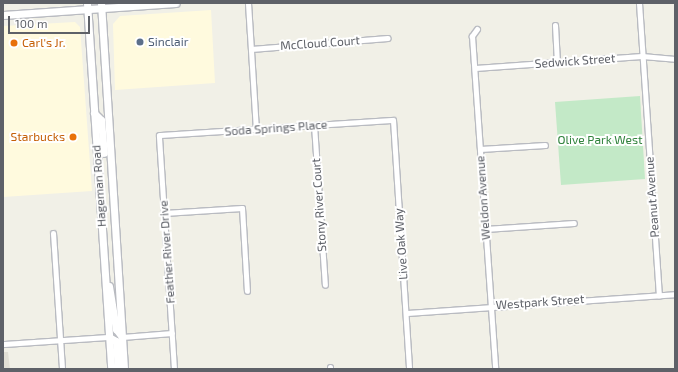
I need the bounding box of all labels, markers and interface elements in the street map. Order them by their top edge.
scale bar [10,8,92,34]
text: 100 m [15,16,47,30]
street label: McCloud Court [280,33,360,53]
place label: Sinclair [148,35,188,49]
place label: Carl's Jr. [22,36,66,50]
marker: Sinclair [135,37,145,47]
marker: Carl's Jr. [9,38,19,48]
street label: Sedwick Street [534,51,616,71]
street label: Soda Springs Place [224,117,328,139]
place label: Starbucks [11,130,65,144]
marker: Starbucks [68,132,78,142]
park label: Olive Park West [557,133,643,147]
street label: Hageman Road [89,145,109,227]
street label: Weldon Avenue [473,155,493,241]
street label: Peanut Avenue [642,156,662,238]
street label: Stony River Court [309,157,329,253]
street label: Feather River Drive [156,200,178,304]
street label: Live Oak Way [391,208,411,280]
street label: Westpark Street [495,292,585,312]

